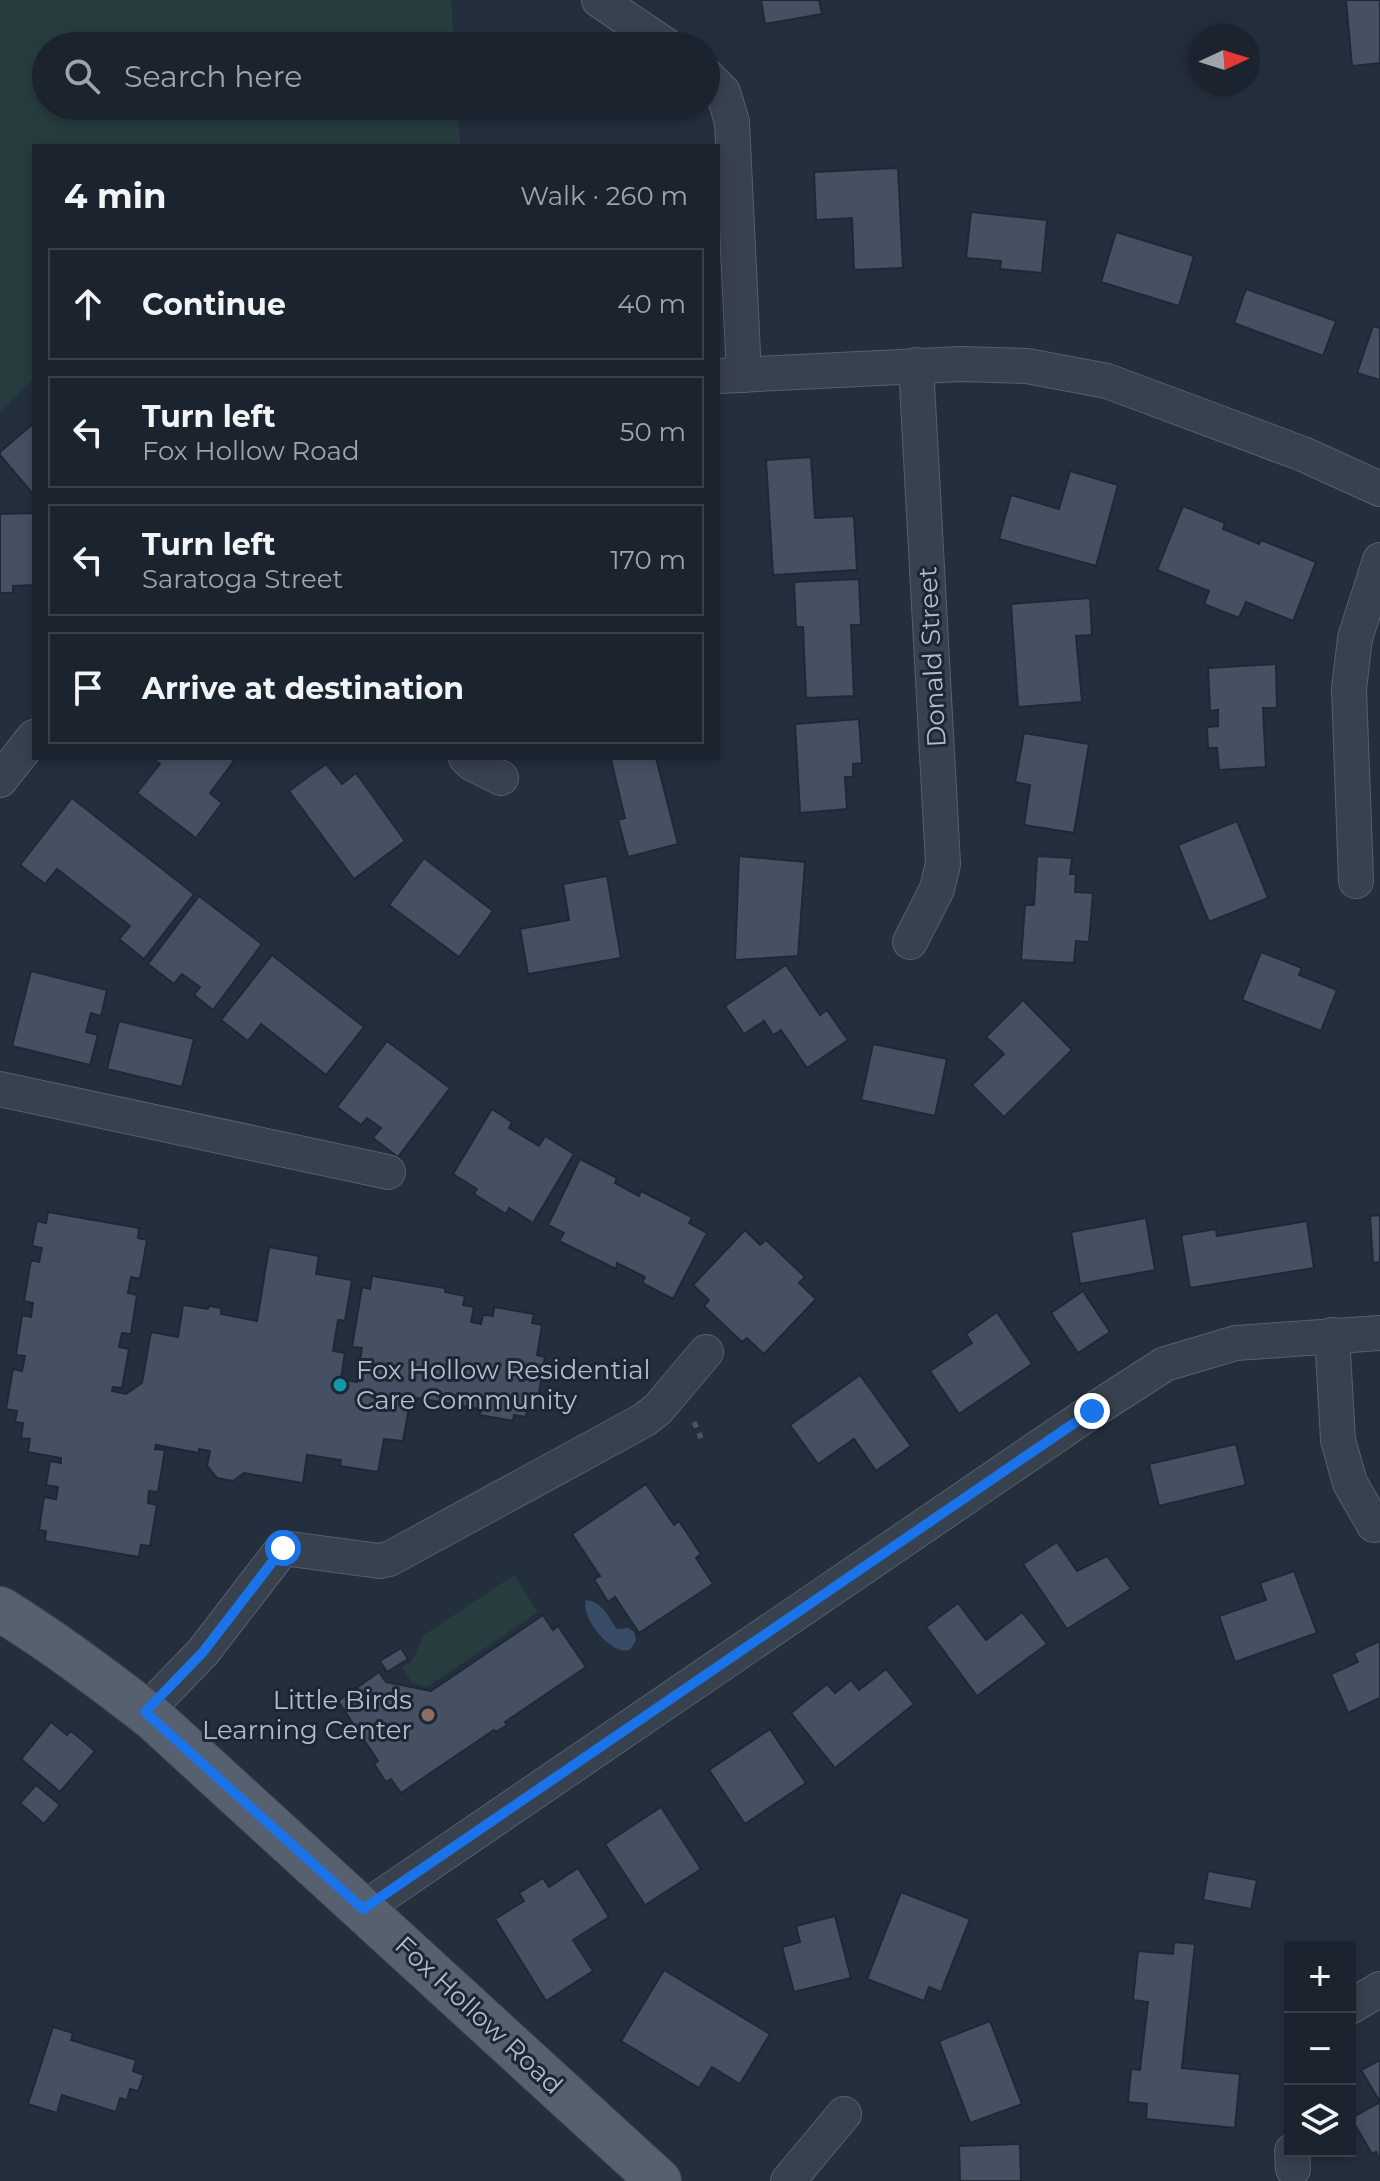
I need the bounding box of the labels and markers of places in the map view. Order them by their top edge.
place label: Fox Hollow Residential Care Community [356,1354,651,1416]
marker: Fox Hollow Residential Care Community [331,1376,349,1394]
place label: Little Birds Learning Center [202,1684,412,1746]
marker: Little Birds Learning Center [419,1706,437,1724]

